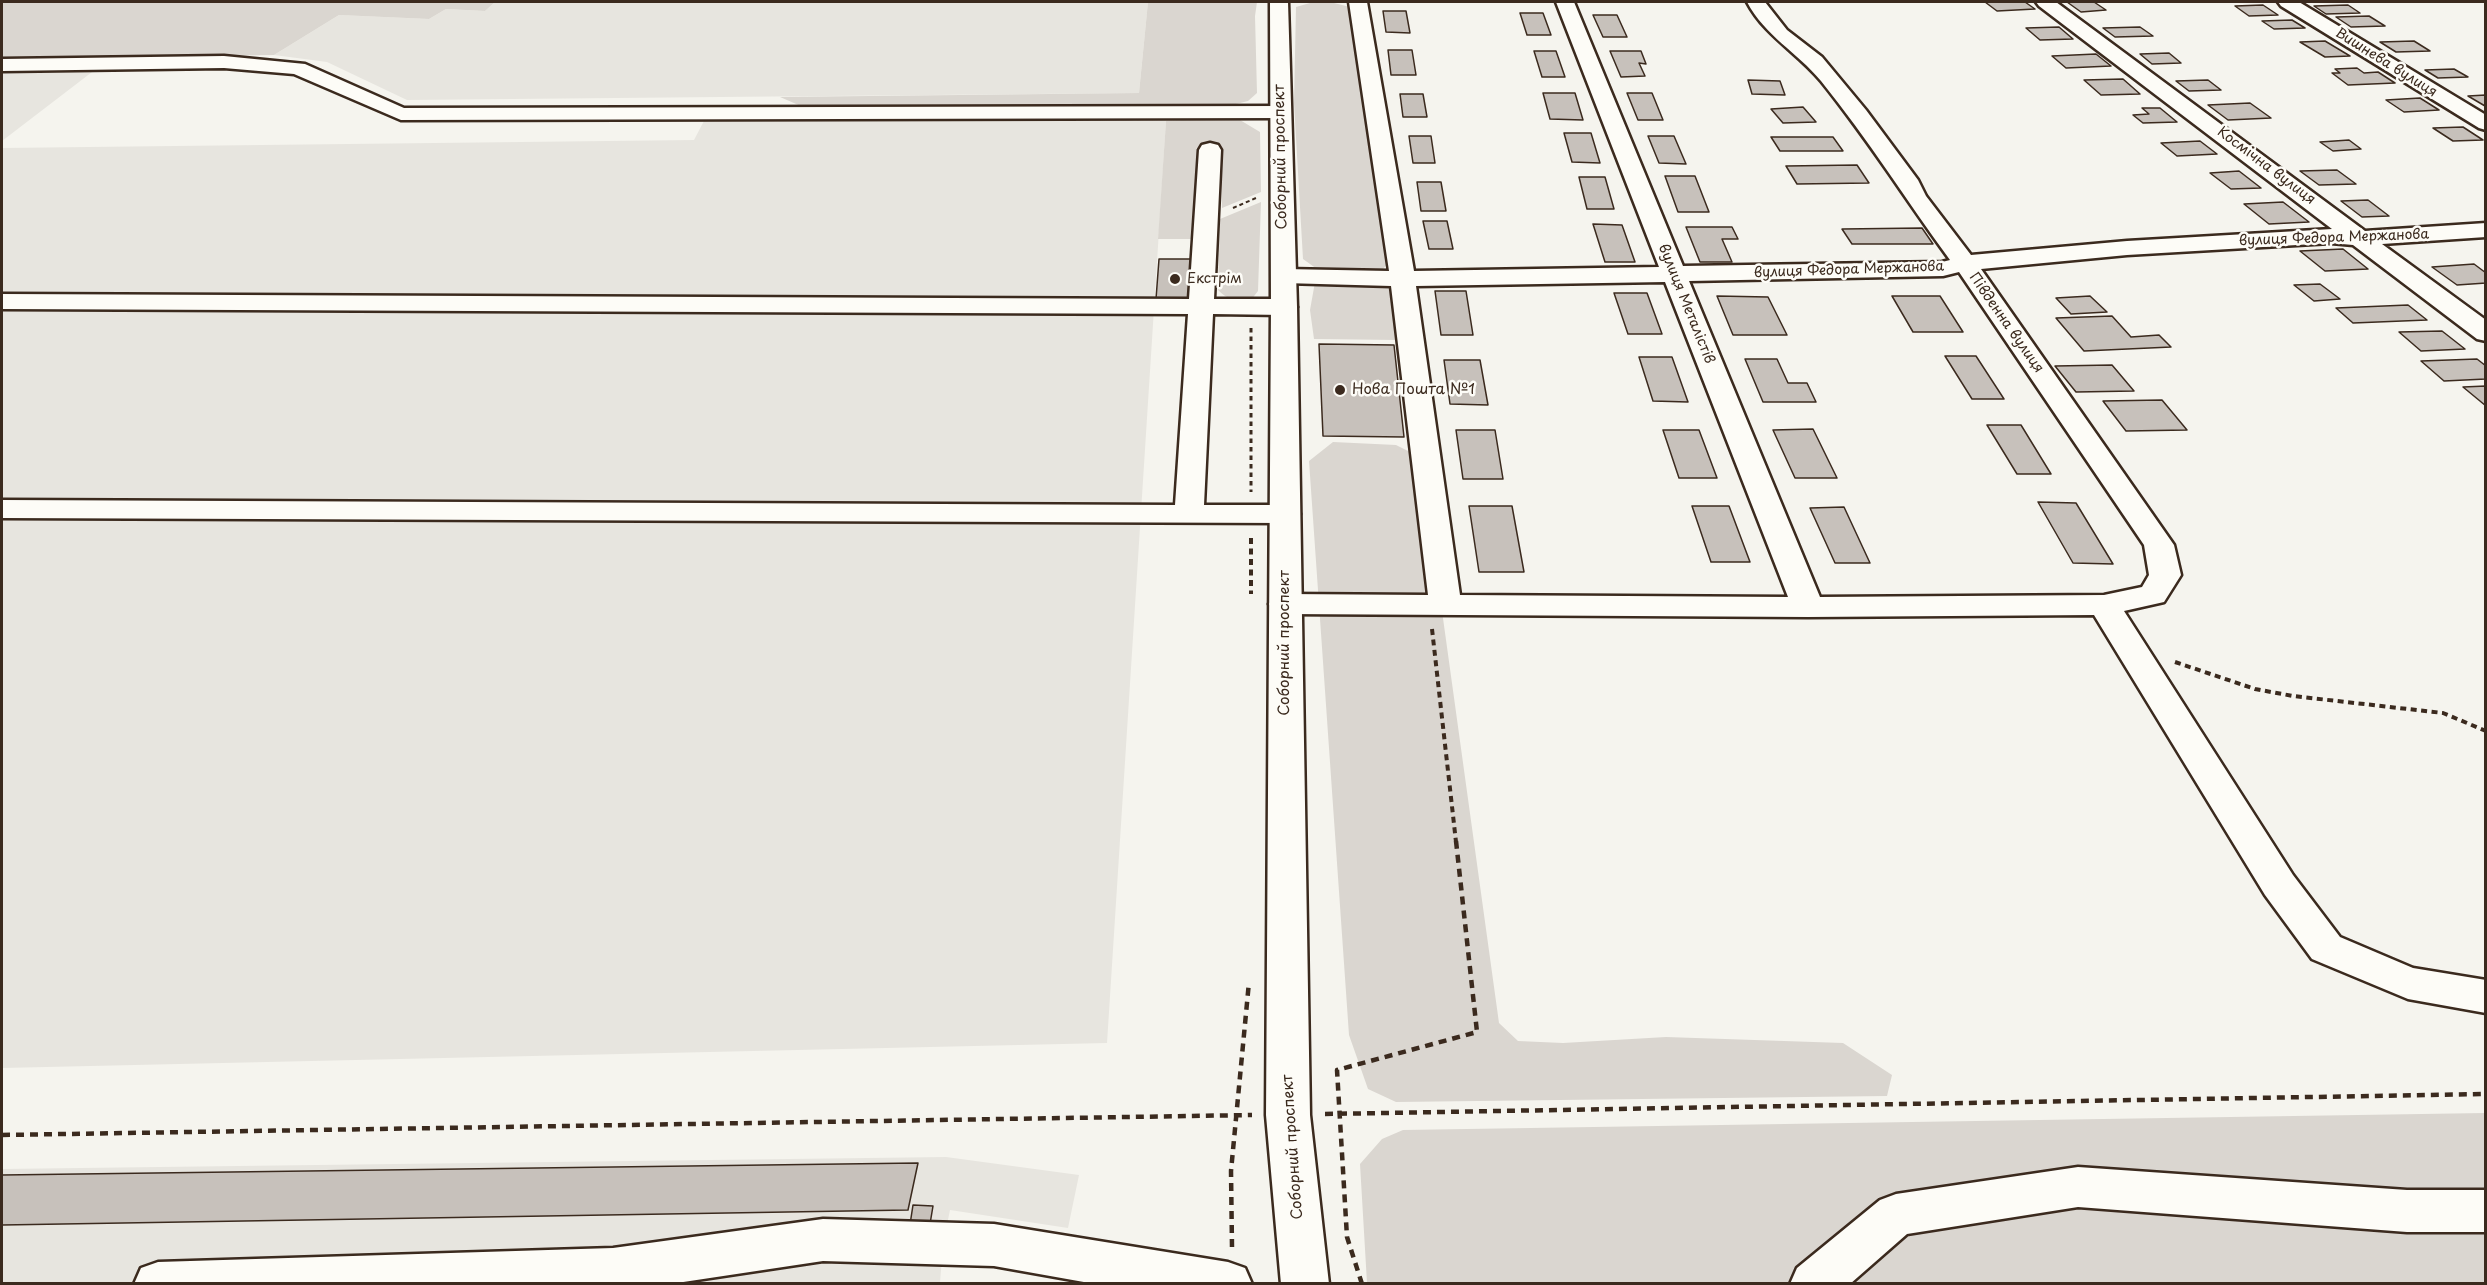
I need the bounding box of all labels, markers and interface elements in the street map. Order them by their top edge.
street label: Вишнева вулиця [2332,25,2440,101]
street label: Соборний проспект [1271,84,1291,230]
street label: Космічна вулиця [2214,124,2318,208]
street label: вулиця Федора Мержанова [2239,226,2429,250]
street label: вулиця Металістів [1654,242,1718,366]
street label: вулиця Федора Мержанова [1754,258,1944,282]
street label: Південна вулиця [1965,270,2047,376]
place label: Екстрім [1187,271,1242,287]
marker: Екстрім [1168,272,1182,286]
place label: Нова Пошта №1 [1352,381,1475,399]
marker: Нова Пошта №1 [1333,383,1347,397]
street label: Соборний проспект [1276,570,1294,716]
street label: Соборний проспект [1279,1074,1307,1220]

